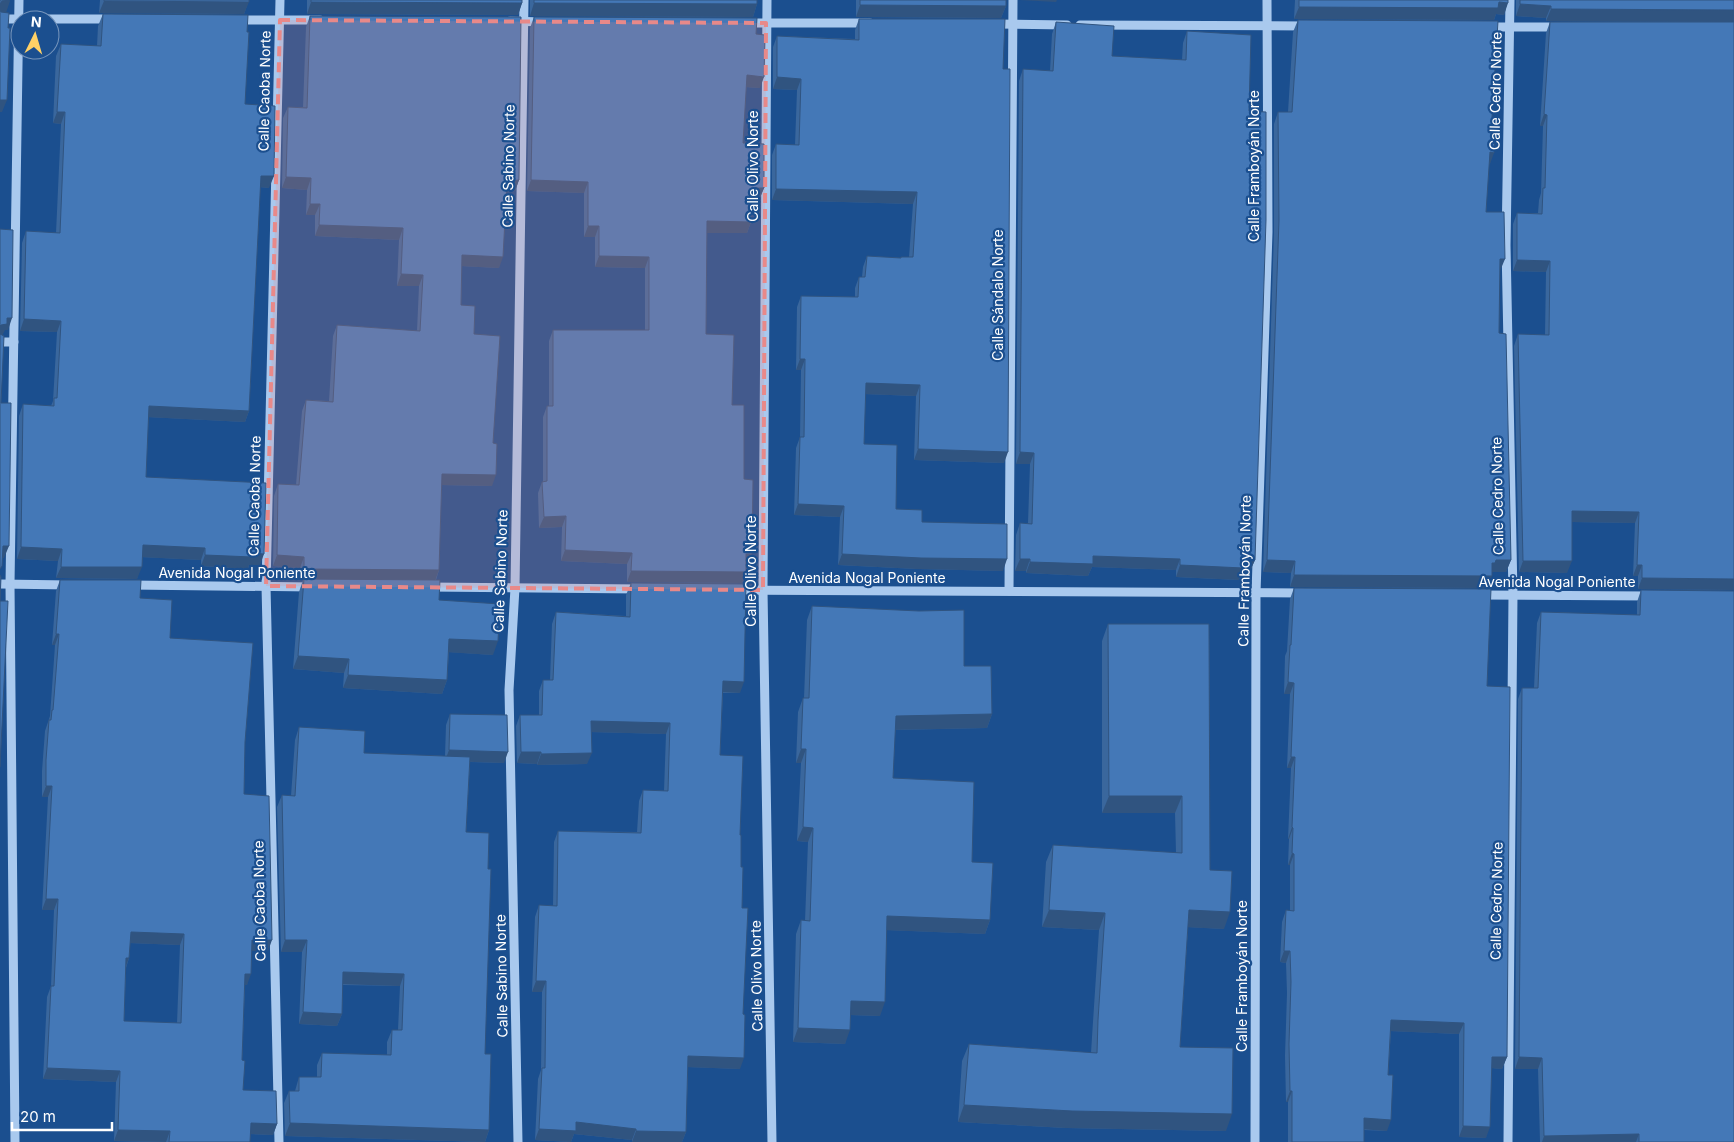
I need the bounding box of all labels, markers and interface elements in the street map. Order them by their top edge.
north arrow [10,10,60,60]
text: N [30,13,42,30]
street label: Calle Caoba Norte [254,30,274,152]
street label: Calle Cedro Norte [1485,32,1505,150]
street label: Calle Framboyán Norte [1245,90,1262,242]
street label: Calle Sabino Norte [498,104,518,228]
street label: Calle Olivo Norte [744,110,761,222]
street label: Calle Sándalo Norte [989,229,1006,361]
street label: Calle Caoba Norte [244,435,264,557]
street label: Calle Cedro Norte [1487,437,1507,555]
street label: Calle Framboyán Norte [1234,495,1254,647]
street label: Calle Sabino Norte [489,509,511,633]
street label: Calle Olivo Norte [742,515,759,627]
street label: Avenida Nogal Poniente [158,564,316,581]
street label: Avenida Nogal Poniente [788,569,946,586]
street label: Avenida Nogal Poniente [1478,573,1636,590]
street label: Calle Caoba Norte [249,840,269,962]
street label: Calle Cedro Norte [1486,842,1506,960]
street label: Calle Framboyán Norte [1233,900,1250,1052]
street label: Calle Sabino Norte [491,914,511,1038]
street label: Calle Olivo Norte [747,920,765,1032]
scale bar [12,1100,112,1132]
text: 20 m [20,1107,56,1126]

